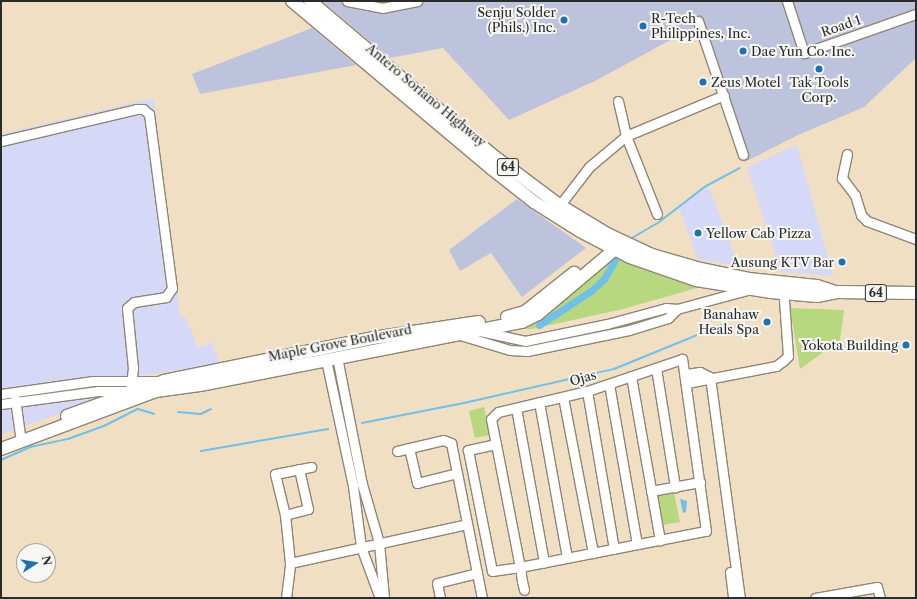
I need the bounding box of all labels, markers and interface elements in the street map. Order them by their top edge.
place label: Senju Solder (Phils.) Inc. [477,5,556,36]
place label: R-Tech Philippines, Inc. [651,11,751,42]
street label: Road 1 [819,12,863,40]
marker: Senju Solder (Phils.) Inc. [559,15,569,25]
marker: R-Tech Philippines, Inc. [638,21,648,31]
street label: Antero Soriano Highway [363,40,489,150]
place label: Dae Yun Co. Inc. [751,43,855,59]
marker: Dae Yun Co. Inc. [738,46,748,56]
marker: Tak Tools Corp. [814,64,824,74]
place label: Zeus Motel [711,74,781,90]
place label: Tak Tools Corp. [789,75,849,106]
marker: Zeus Motel [698,77,708,87]
road number: 64 [496,157,520,177]
place label: Yellow Cab Pizza [706,225,812,241]
marker: Yellow Cab Pizza [693,228,703,238]
place label: Ausung KTV Bar [730,254,834,270]
marker: Ausung KTV Bar [837,257,847,267]
road number: 64 [864,283,888,303]
place label: Banahaw Heals Spa [698,307,759,338]
marker: Banahaw Heals Spa [762,317,772,327]
street label: Maple Grove Boulevard [267,321,413,365]
place label: Yokota Building [801,337,898,353]
marker: Yokota Building [901,340,911,350]
street label: Ojas [568,367,598,389]
north arrow [16,543,56,583]
text: N [39,555,55,567]

